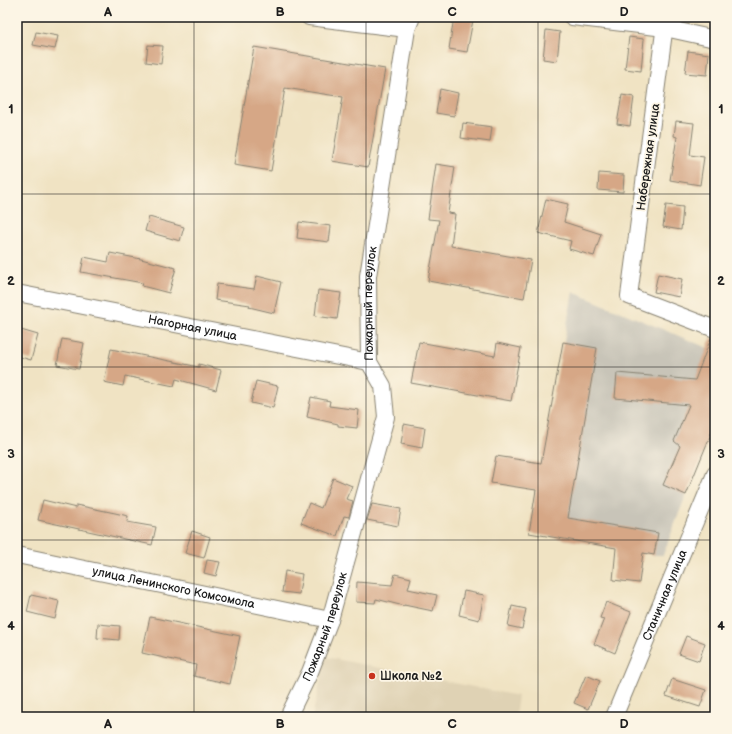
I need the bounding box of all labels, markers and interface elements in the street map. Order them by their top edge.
text: A [103,4,112,20]
text: B [275,4,285,20]
text: C [447,4,457,20]
text: D [619,4,629,20]
text: 1 [8,101,14,117]
text: 1 [718,101,724,117]
street label: Набережная улица [634,103,663,212]
street label: Пожарный переулок [361,245,381,361]
text: 2 [7,273,15,289]
text: 2 [717,273,725,289]
street label: Нагорная улица [147,312,238,344]
text: 3 [7,446,15,462]
text: 3 [717,446,725,462]
street label: Станичная улица [640,547,691,643]
street label: улица Ленинского Комсомола [91,564,256,612]
street label: Пожарный переулок [300,570,351,684]
text: 4 [7,618,15,634]
text: 4 [717,618,725,634]
place label: Школа №2 [380,669,443,684]
marker: Школа №2 [367,671,377,681]
text: A [103,716,112,732]
text: B [275,716,285,732]
text: C [447,716,457,732]
text: D [619,716,629,732]

